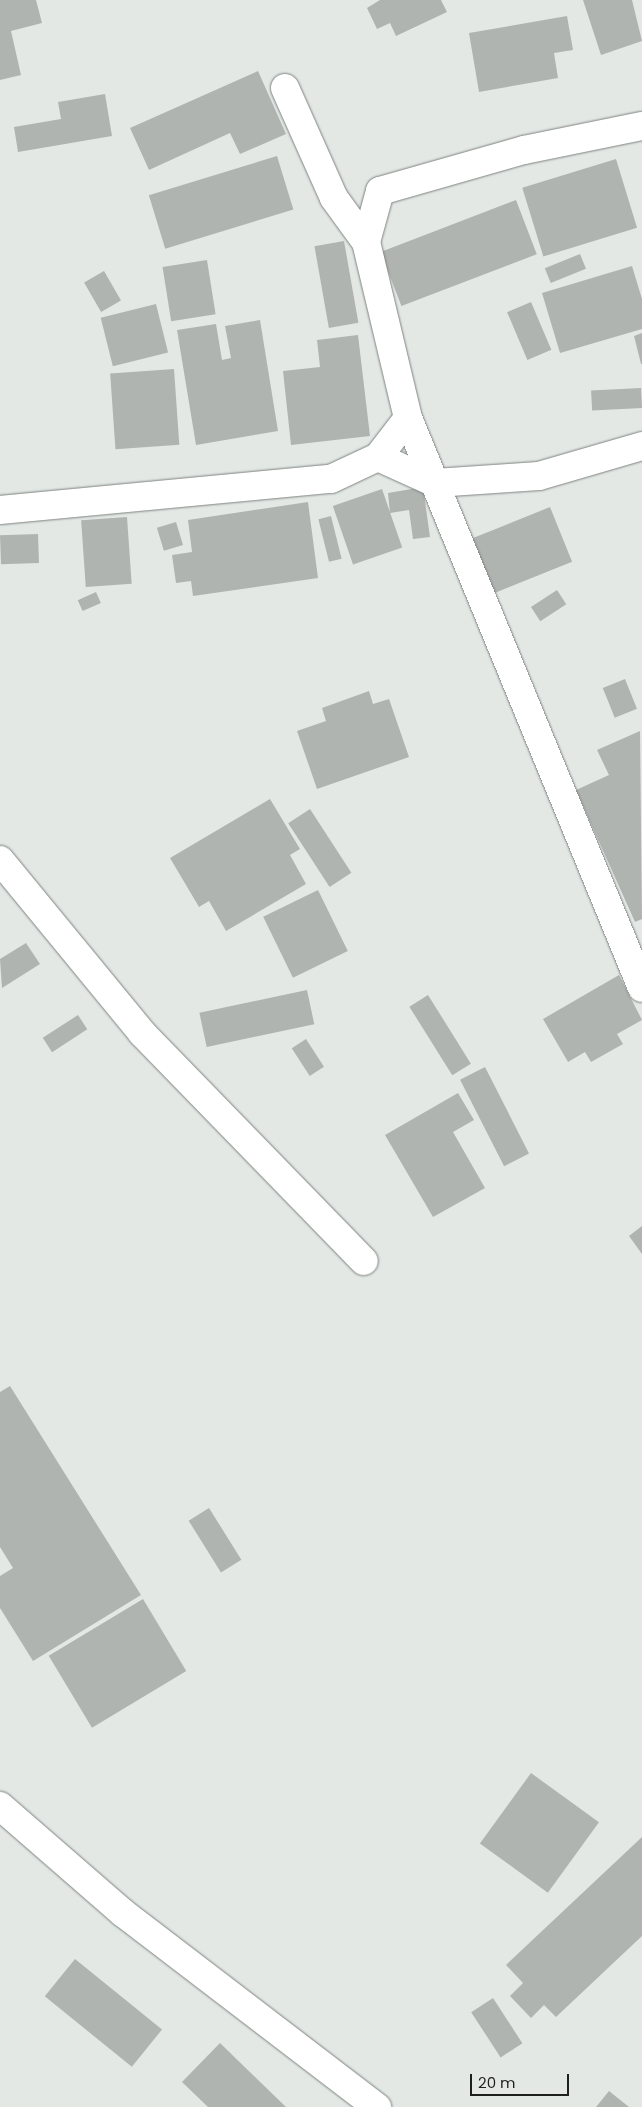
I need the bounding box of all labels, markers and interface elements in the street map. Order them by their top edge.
scale bar [472,2064,571,2096]
text: 20 m [478,2072,516,2093]

